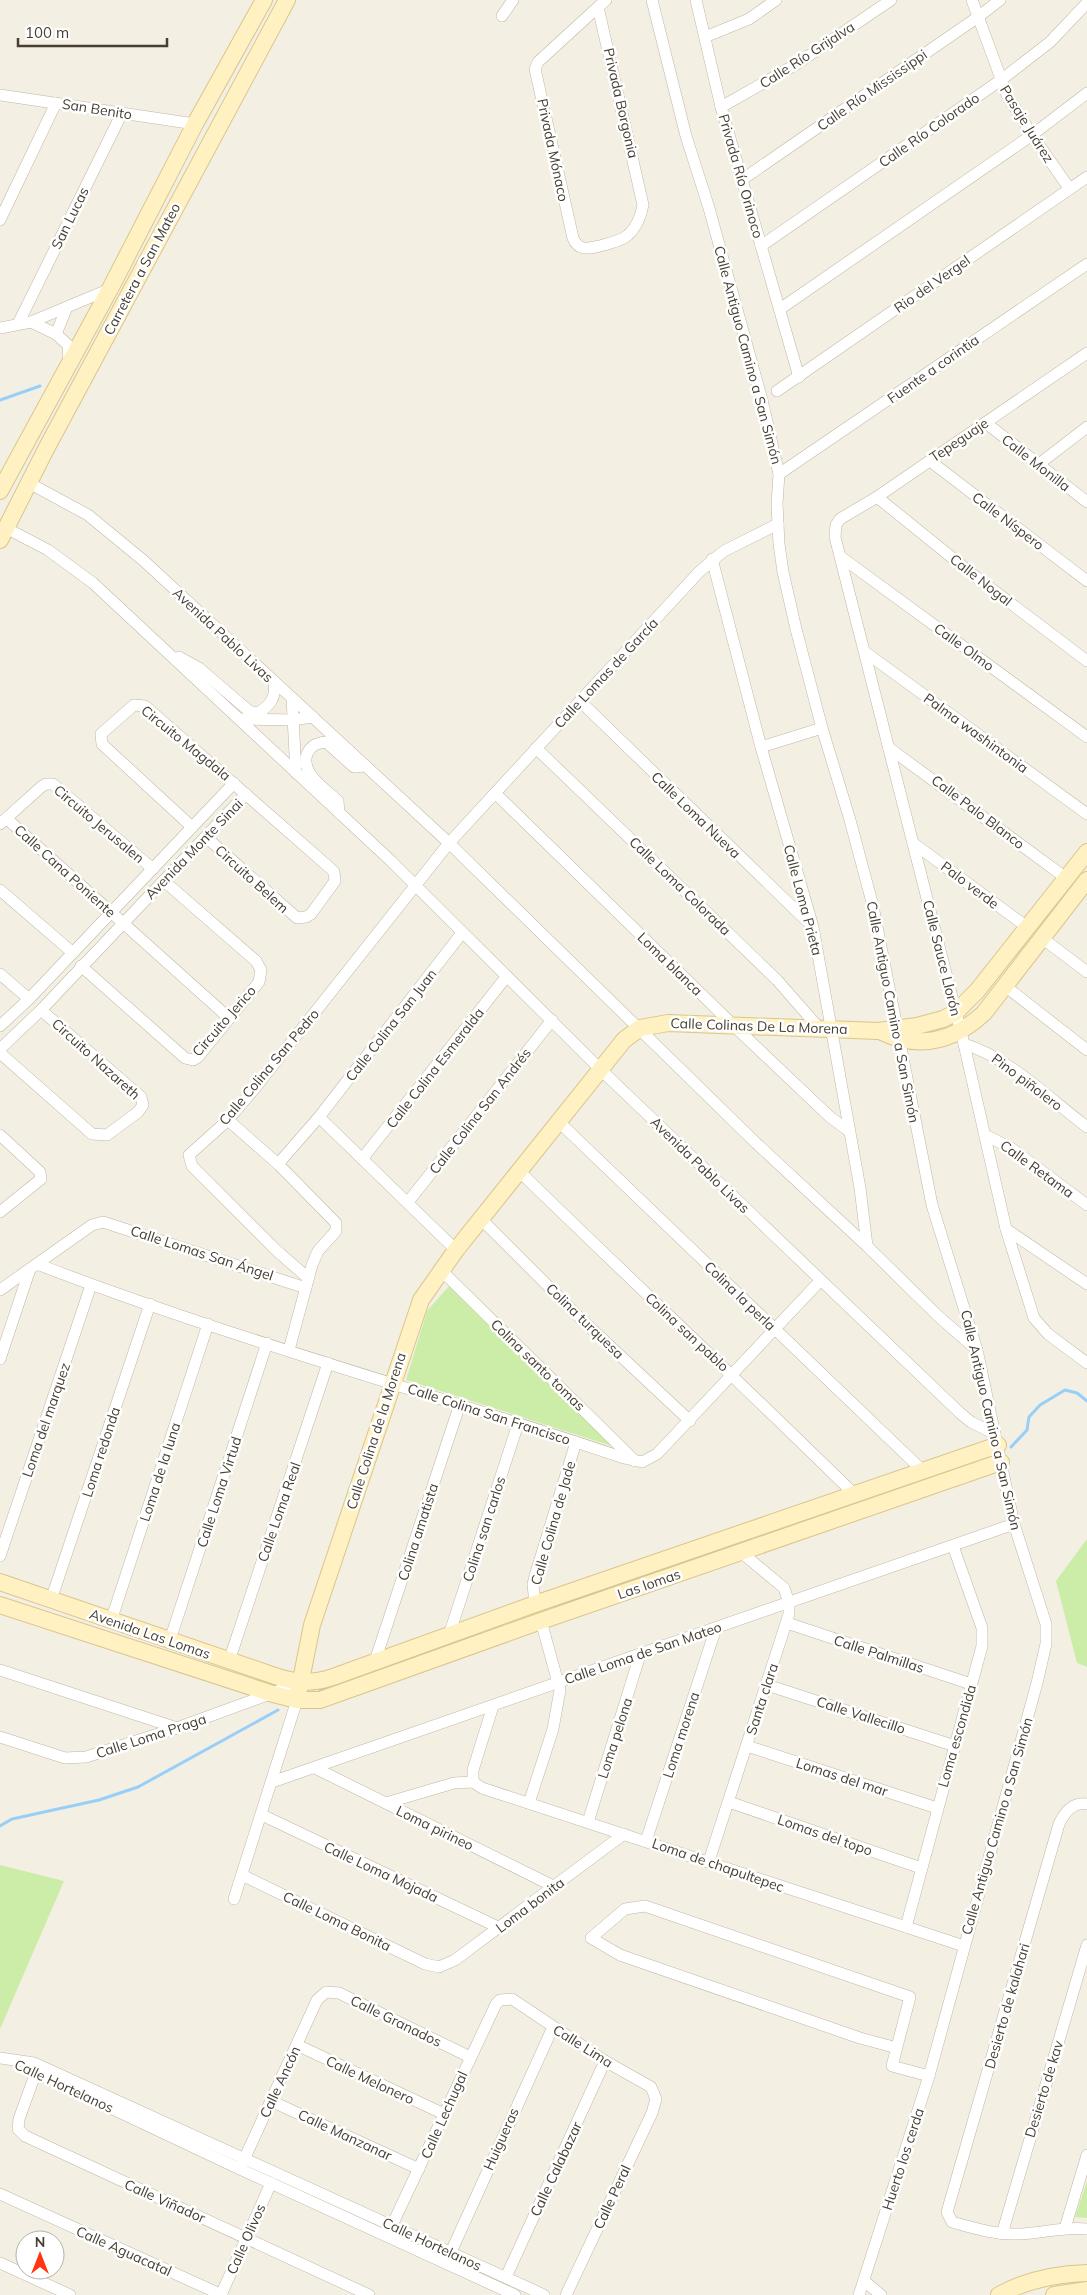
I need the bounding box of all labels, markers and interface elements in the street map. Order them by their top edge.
scale bar [18,15,166,47]
street label: Calle Río Grijalva [756,18,858,92]
text: 100 m [25,23,69,42]
street label: Calle Río Mississippi [813,45,931,135]
street label: Privada Borgonia [600,46,642,160]
street label: Pasaje Juárez [996,82,1058,166]
street label: Calle Río Colorado [875,89,983,171]
street label: San Benito [61,95,133,123]
street label: Privada Mónaco [533,97,573,203]
street label: Privada Río Orinoco [715,112,767,240]
street label: San Lucas [47,184,93,252]
street label: Carretera a San Mateo [100,200,184,338]
street label: Calle Antiguo Camino a San Simón [710,244,786,466]
street label: Rio del Vergel [891,251,973,317]
street label: Fuente a corintia [884,331,982,407]
street label: Tepeguaje [926,414,992,466]
street label: Calle Monilla [998,431,1074,495]
street label: Calle Níspero [968,488,1048,554]
street label: Calle Nogal [946,550,1016,610]
street label: Avenida Pablo Livas [169,584,277,686]
street label: Calle Lomas de García [550,614,662,732]
street label: Calle Olmo [930,619,998,675]
street label: Palma washintonia [920,689,1032,777]
street label: Circuito Magdala [138,701,234,785]
street label: Calle Loma Nueva [648,768,744,862]
street label: Calle Palo Blanco [928,771,1028,853]
street label: Circuito Jerusalen [50,781,148,867]
street label: Avenida Monte Sinai [141,795,247,903]
street label: Calle Cana Poniente [11,821,119,921]
street label: Calle Loma Colorada [625,833,735,939]
street label: Circuito Belem [211,841,293,917]
street label: Calle Loma Prieta [780,843,826,957]
street label: Palo verde [937,857,1003,913]
street label: Calle Sauce Llorón [919,898,965,1018]
street label: Calle Antiguo Camino a San Simón [863,900,923,1124]
street label: Loma blanca [634,929,706,999]
street label: Calle Colina San Juan [341,965,441,1085]
street label: Circuito Jerico [188,982,260,1060]
street label: Calle Colina Esmeralda [382,1004,488,1132]
street label: Calle Colina San Pedro [215,1005,323,1129]
street label: Calle Colinas De La Morena [670,1014,848,1038]
street label: Circuito Nazareth [48,1015,144,1103]
street label: Calle Colina San Andrés [425,1044,535,1178]
street label: Pino piñolero [988,1049,1066,1115]
street label: Avenida Pablo Livas [647,1113,753,1217]
street label: Calle Retama [997,1136,1077,1202]
street label: Calle Lomas San Ángel [128,1221,276,1285]
street label: Colina la perla [701,1257,779,1335]
street label: Colina turquesa [542,1279,628,1363]
street label: Colina san pablo [641,1289,733,1375]
street label: Calle Antiguo Camino a San Simón [957,1308,1025,1532]
street label: Colina santo tomas [487,1315,589,1415]
street label: Calle Colina de la Morena [342,1350,410,1512]
street label: Loma del marquez [18,1360,74,1480]
street label: Calle Colina San Francisco [405,1379,573,1449]
street label: Loma redonda [78,1405,124,1499]
street label: Loma de la luna [136,1420,184,1524]
street label: Calle Loma Virtud [193,1434,245,1550]
street label: Calle Colina de Jade [527,1459,579,1587]
street label: Calle Loma Real [253,1460,305,1564]
street label: Colina san carlos [458,1474,510,1584]
street label: Colina amatista [394,1481,442,1583]
street label: Las lomas [615,1565,683,1603]
street label: Avenida Las Lomas [87,1605,213,1663]
street label: Calle Loma de San Mateo [562,1618,724,1688]
street label: Calle Palmillas [832,1631,926,1677]
street label: Santa clara [742,1661,782,1737]
street label: Loma escondida [934,1683,980,1789]
street label: Loma morena [659,1690,703,1780]
street label: Calle Vallecillo [814,1692,908,1738]
street label: Loma pelona [593,1695,637,1781]
street label: Calle Loma Praga [94,1710,208,1762]
street label: Calle Antiguo Camino a San Simón [957,1715,1037,1937]
street label: Lomas del mar [794,1754,891,1801]
street label: Loma pirineo [393,1802,477,1854]
street label: Lomas del topo [775,1810,875,1860]
street label: Loma de chapultepec [650,1834,786,1896]
street label: Calle Loma Mojada [321,1838,441,1906]
street label: Loma bonita [492,1873,568,1937]
street label: Calle Loma Bonita [280,1887,394,1955]
street label: Desierto de kalahari [980,1941,1034,2071]
street label: Calle Granados [347,1991,445,2051]
street label: Calle Lima [550,2021,616,2071]
street label: Desierto de kav [1021,2038,1067,2140]
street label: Calle Ancón [256,2043,304,2121]
street label: Calle Melonero [323,2052,417,2108]
street label: Calle Hortelanos [12,2055,116,2117]
street label: Calle Lechugal [417,2068,471,2162]
street label: Calle Manzanar [295,2105,396,2165]
street label: Huigueras [479,2105,523,2173]
street label: Huerto los cerda [878,2106,928,2212]
street label: Calle Calabazar [526,2118,586,2219]
street label: Calle Peral [589,2162,635,2232]
street label: Calle Viñador [122,2175,209,2227]
street label: Calle Olivos [222,2201,270,2277]
street label: Calle Hortelanos [380,2213,484,2275]
street label: Calle Aguacatal [73,2222,175,2280]
north arrow [15,2230,65,2280]
text: N [35,2233,45,2251]

